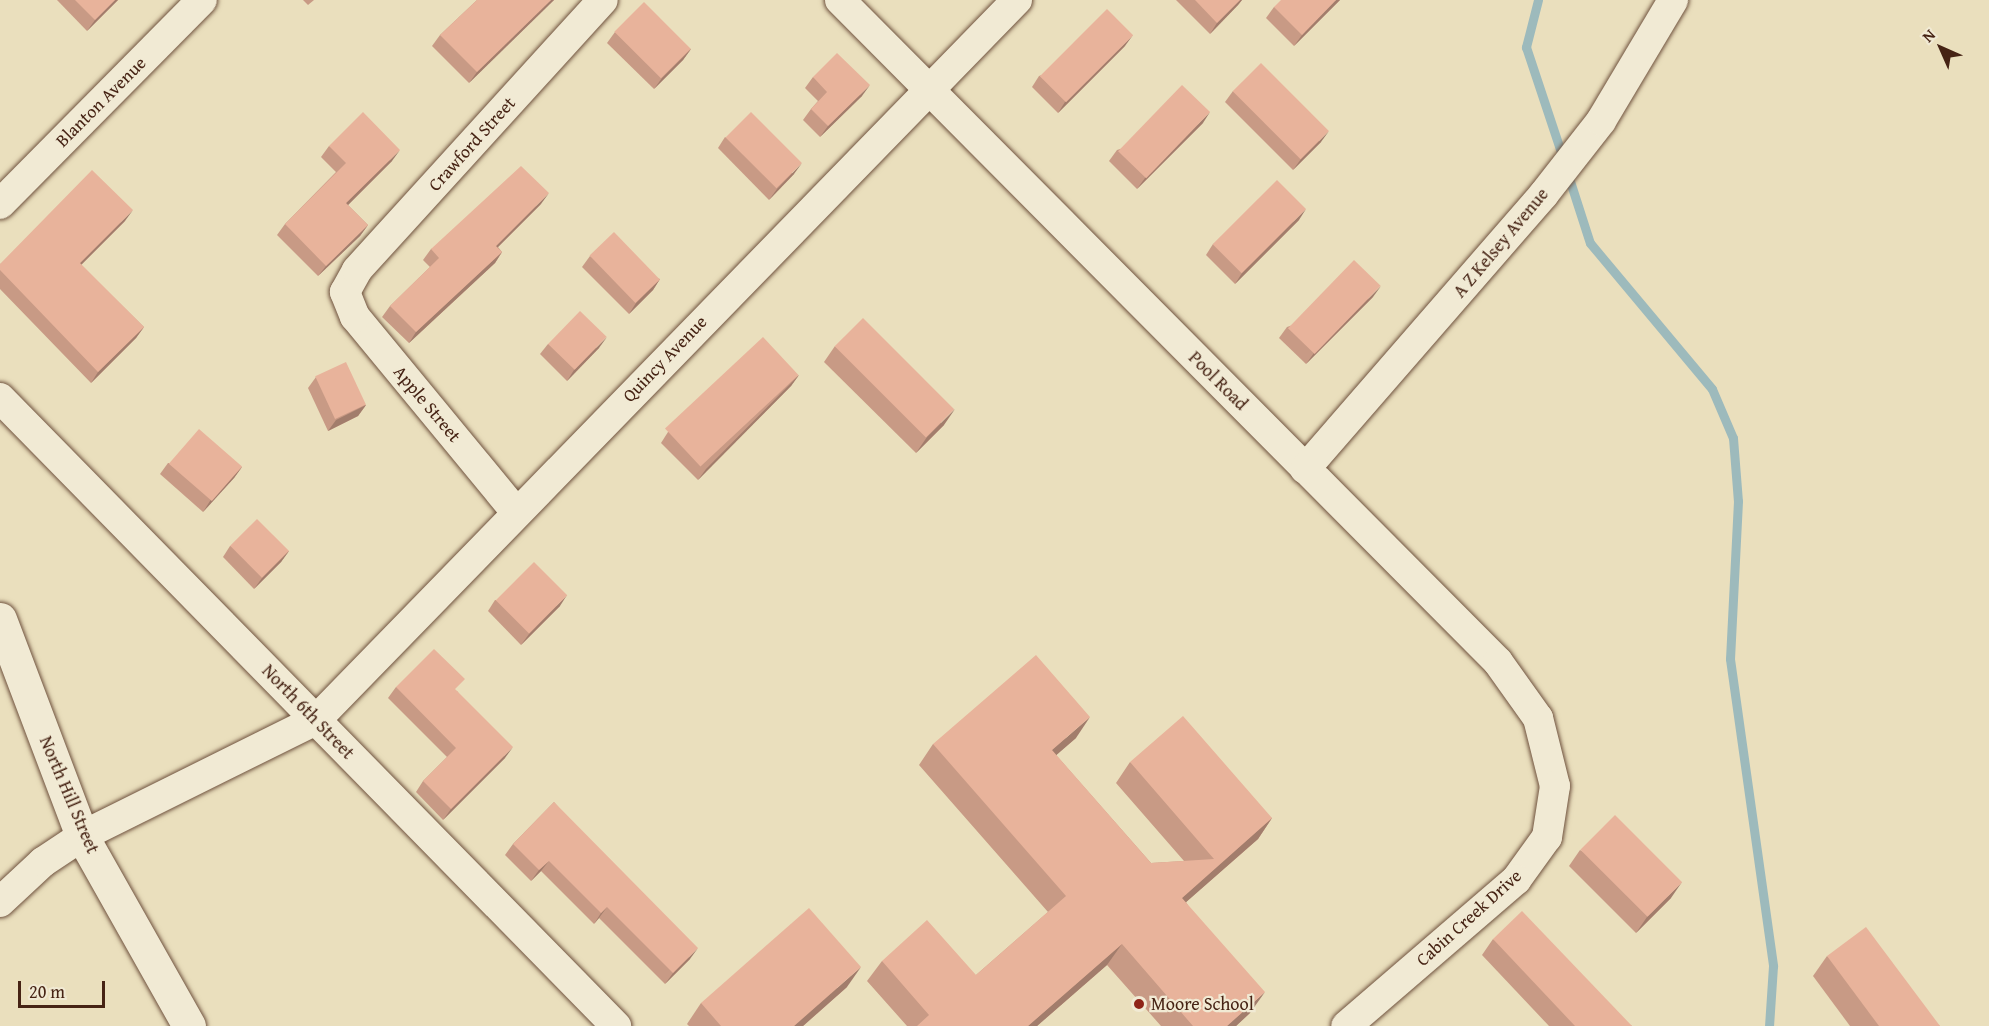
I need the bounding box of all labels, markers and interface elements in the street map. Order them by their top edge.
north arrow [1911,18,1971,78]
text: N [1916,23,1941,48]
street label: Blanton Avenue [51,52,151,152]
street label: Crawford Street [424,92,520,196]
street label: A Z Kelsey Avenue [1449,184,1553,302]
street label: Quincy Avenue [618,311,712,407]
street label: Pool Road [1184,347,1252,415]
street label: Apple Street [389,361,465,447]
street label: North 6th Street [257,660,359,764]
street label: North Hill Street [35,733,103,857]
street label: Cabin Creek Drive [1412,865,1526,971]
scale bar [21,969,108,1007]
text: 20 m [29,978,65,1005]
place label: Moore School [1151,993,1254,1015]
marker: Moore School [1132,997,1146,1011]

